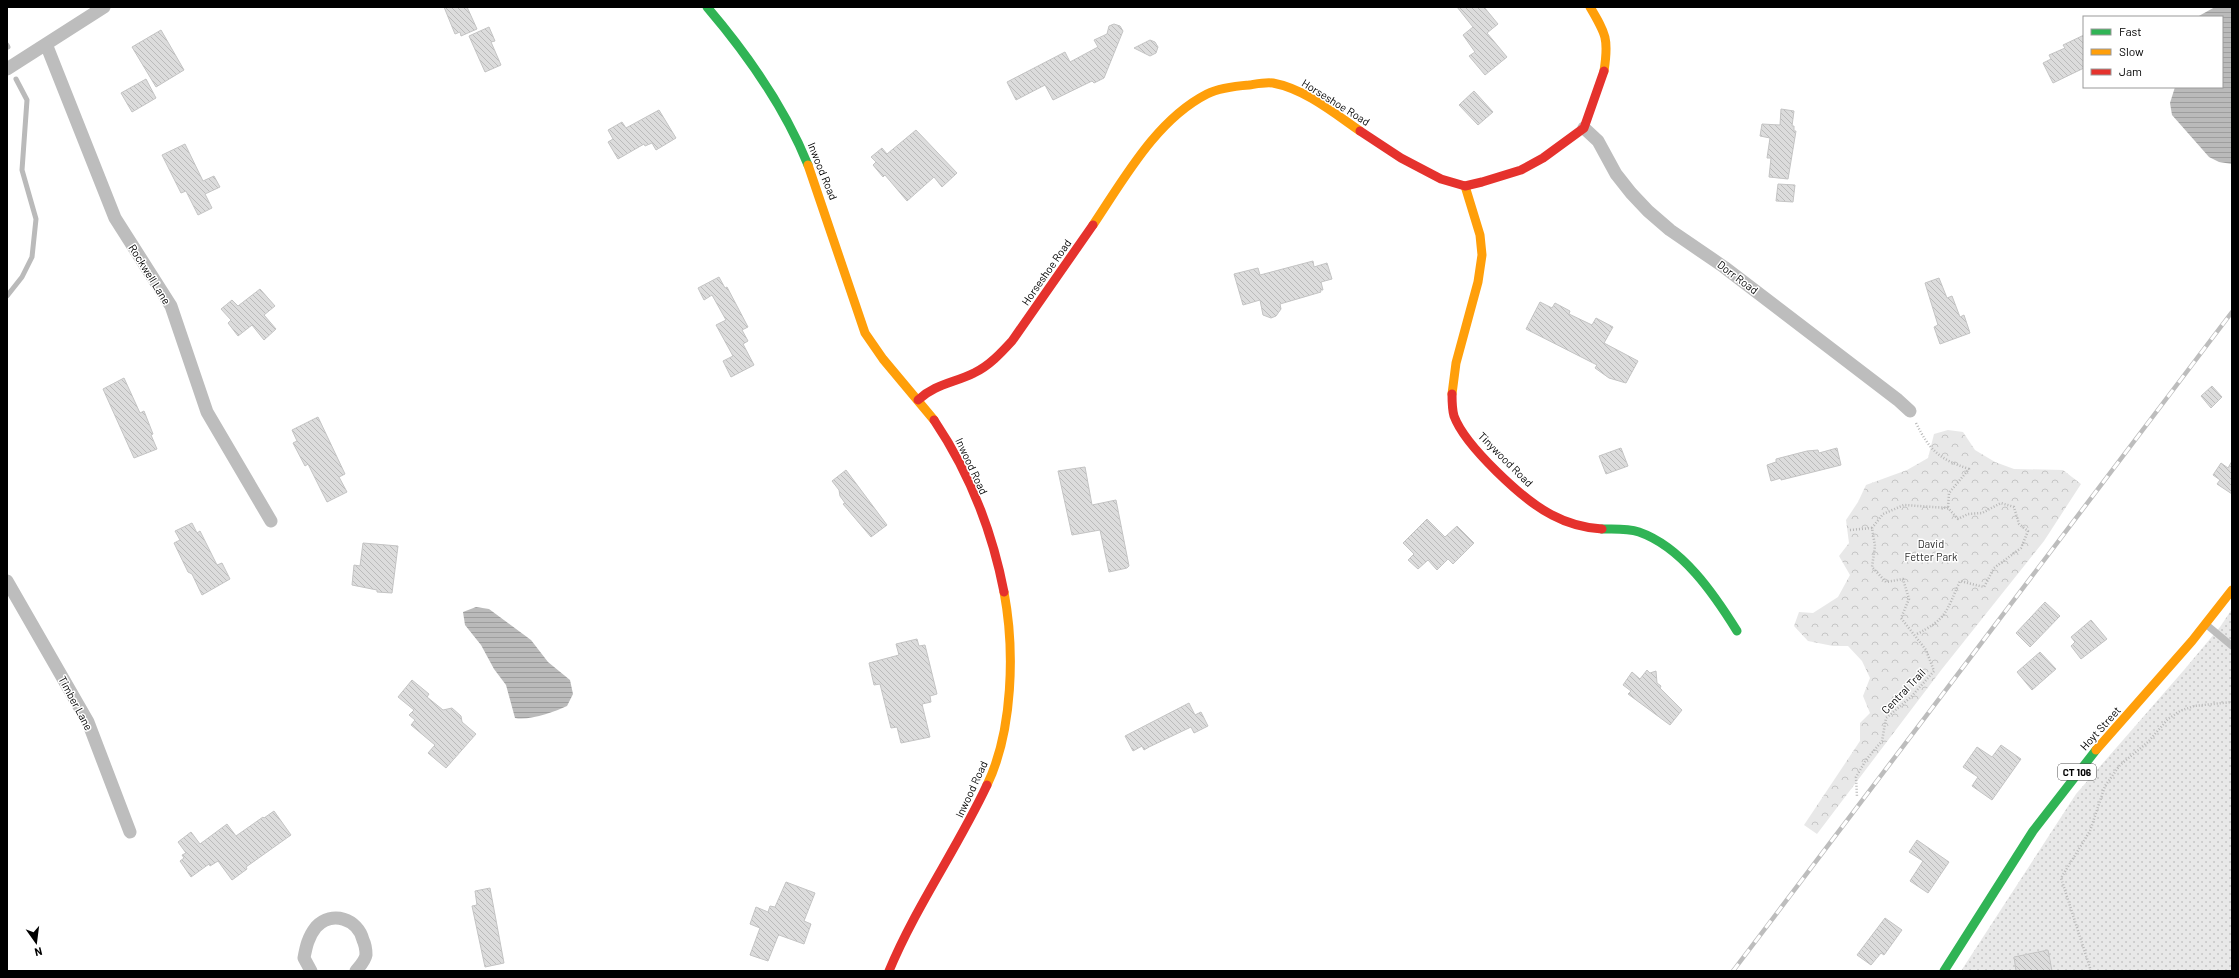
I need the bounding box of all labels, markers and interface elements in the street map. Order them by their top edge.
legend [2083,16,2223,88]
text: Fast [2119,24,2142,38]
text: Slow [2119,44,2144,58]
text: Jam [2119,64,2142,78]
street label: Horseshoe Road [1300,76,1372,128]
street label: Inwood Road [806,140,840,202]
street label: Horseshoe Road [1018,236,1074,308]
street label: Rockwell Lane [126,242,174,307]
street label: Dorr Road [1715,258,1761,296]
street label: Tinywood Road [1476,429,1536,489]
street label: Inwood Road [953,436,991,496]
park label: David Fetter Park [1904,537,1958,563]
street label: Central Trail [1878,666,1928,716]
street label: Timber Lane [56,674,96,732]
street label: Hoyt Street [2077,703,2123,753]
street label: Inwood Road [952,759,990,819]
road number: CT 106 [2058,764,2096,780]
north arrow [16,922,56,962]
text: N [33,945,44,959]

